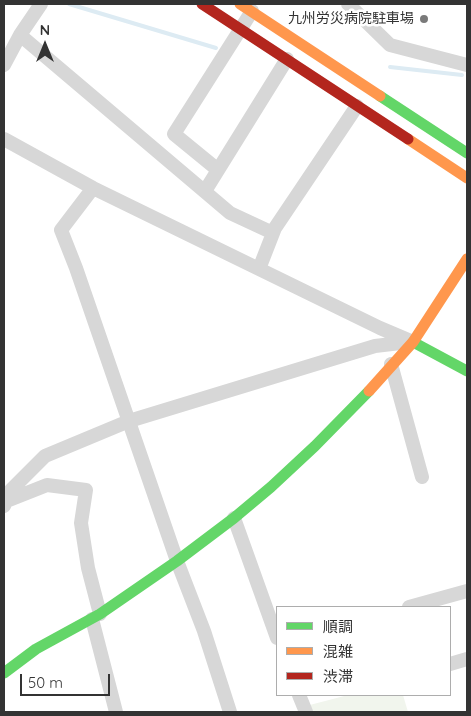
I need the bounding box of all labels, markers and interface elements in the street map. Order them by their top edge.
place label: 九州労災病院駐車場 [288,11,414,27]
marker: 九州労災病院駐車場 [418,13,430,25]
north arrow [20,20,70,70]
text: N [40,21,50,39]
legend [276,606,451,696]
text: 順調 [323,617,353,636]
text: 混雑 [323,642,353,661]
scale bar [22,664,112,696]
text: 渋滞 [323,667,353,686]
text: 50 m [28,673,63,692]

